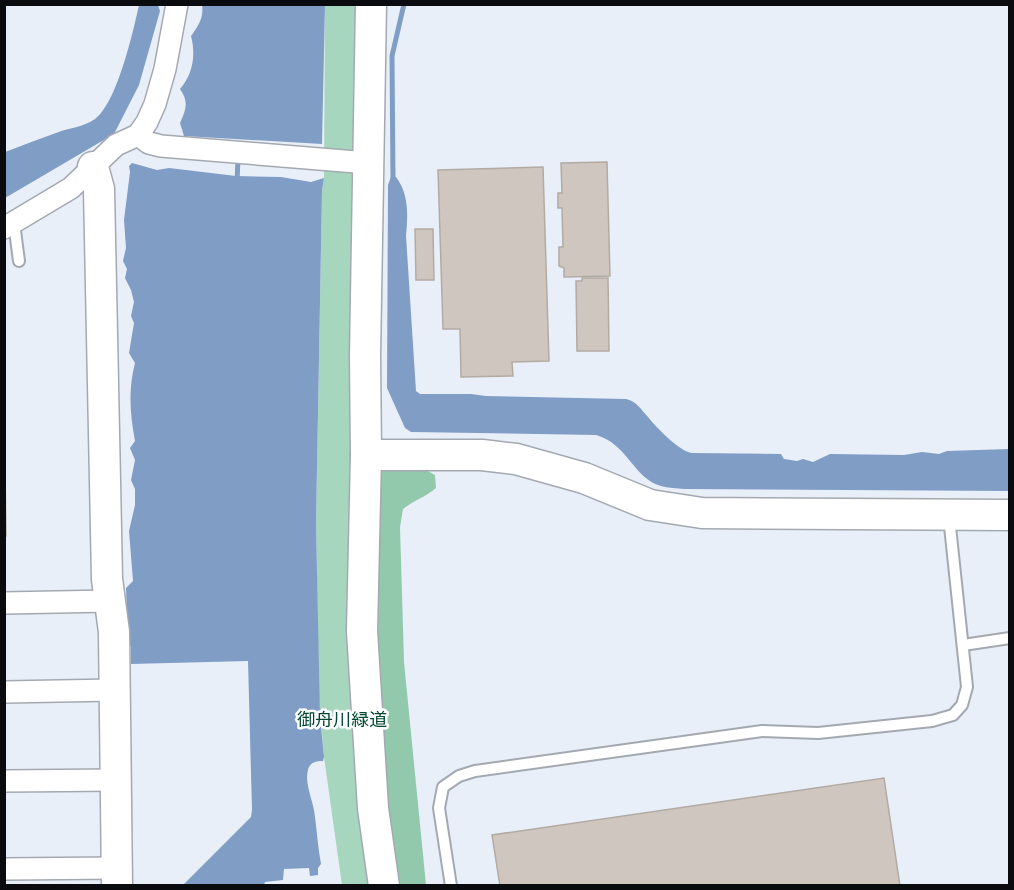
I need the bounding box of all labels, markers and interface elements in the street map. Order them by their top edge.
park label: 御舟川緑道 [297,709,387,730]

